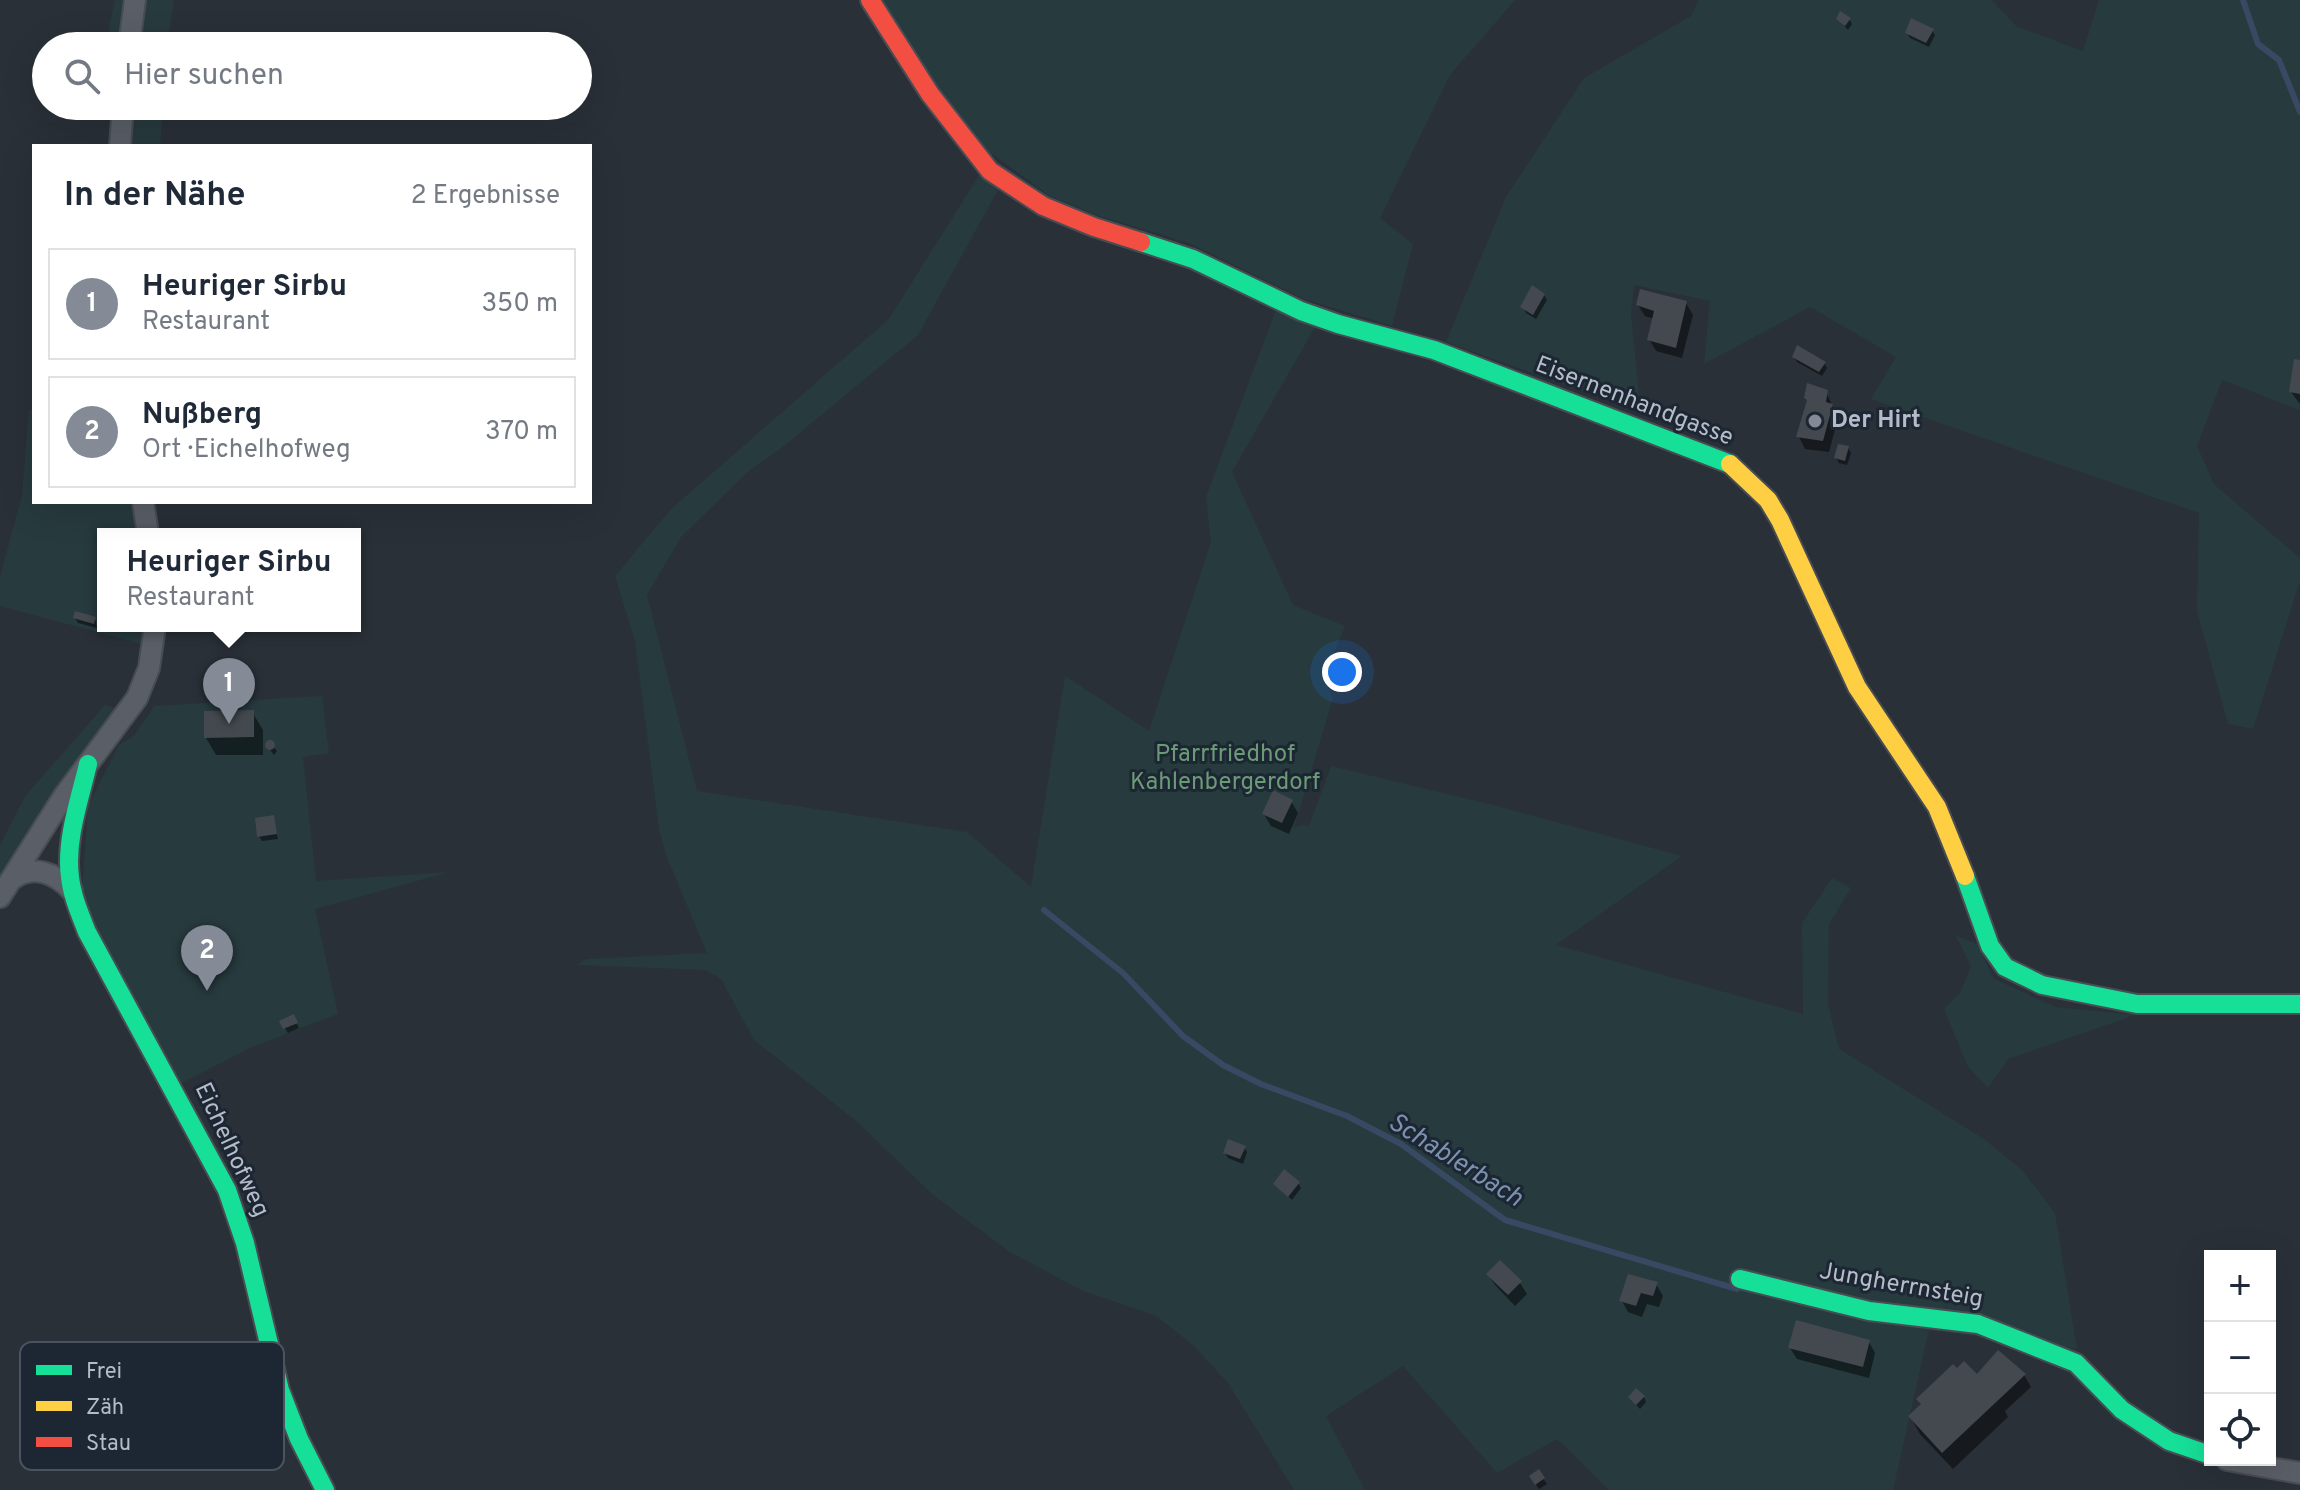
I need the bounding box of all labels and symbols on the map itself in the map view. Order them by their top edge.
street label: Eisernenhandgasse [1531,350,1737,454]
place label: Der Hirt [1831,406,1921,436]
marker: Der Hirt [1806,412,1824,430]
your location [1322,652,1362,692]
pin: 1 [203,658,255,724]
park label: Pfarrfriedhof Kahlenbergerdorf [1130,740,1320,798]
pin: 2 [181,925,233,991]
street label: Eichelhofweg [187,1078,275,1222]
water label: Schablerbach [1381,1107,1529,1215]
street label: Jungherrnsteig [1817,1257,1985,1315]
legend [20,1342,284,1470]
text: Frei [86,1359,122,1386]
text: Zäh [86,1395,124,1422]
text: Stau [86,1431,131,1458]

